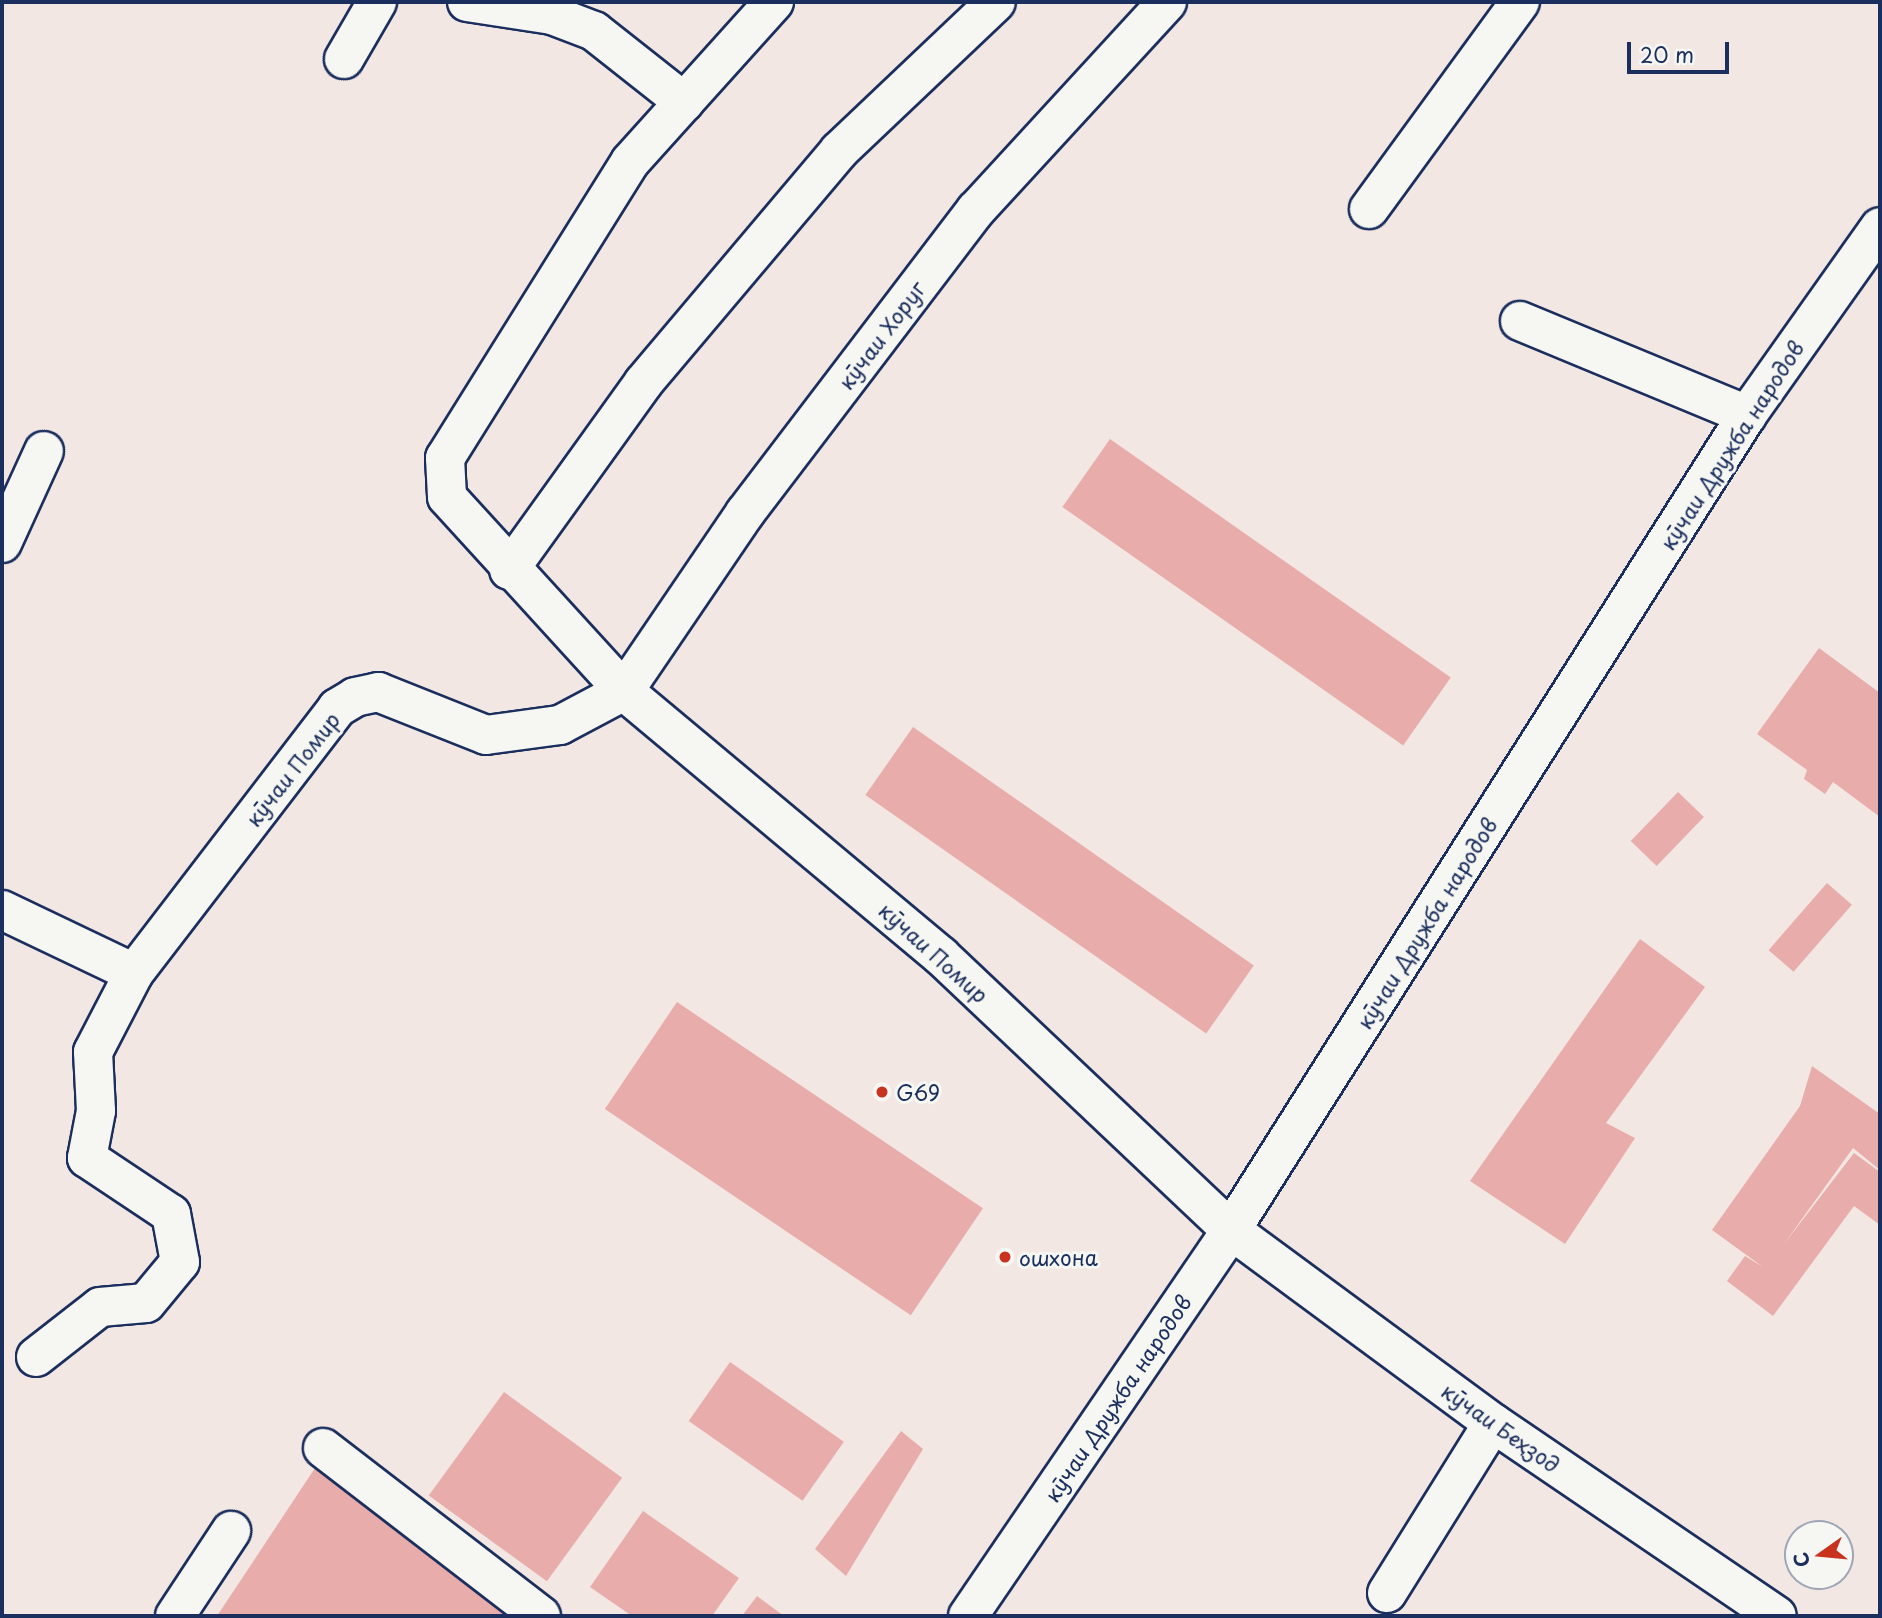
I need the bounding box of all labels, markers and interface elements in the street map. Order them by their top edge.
scale bar [1630,28,1731,72]
text: 20 m [1640,38,1694,70]
street label: кӯчаи Хоруг [832,276,930,394]
street label: кӯчаи Дружба народов [1653,335,1809,555]
street label: кӯчаи Помир [240,707,344,831]
street label: кӯчаи Дружба народов [1350,812,1502,1034]
street label: кӯчаи Помир [874,897,994,1007]
place label: G69 [896,1079,940,1105]
marker: G69 [874,1084,890,1100]
place label: ошхона [1019,1244,1098,1270]
marker: ошхона [997,1249,1013,1265]
street label: кӯчаи Дружба народов [1038,1289,1196,1507]
street label: кӯчаи Беҳзод [1437,1377,1565,1477]
north arrow [1784,1520,1854,1590]
text: С [1785,1549,1816,1570]

